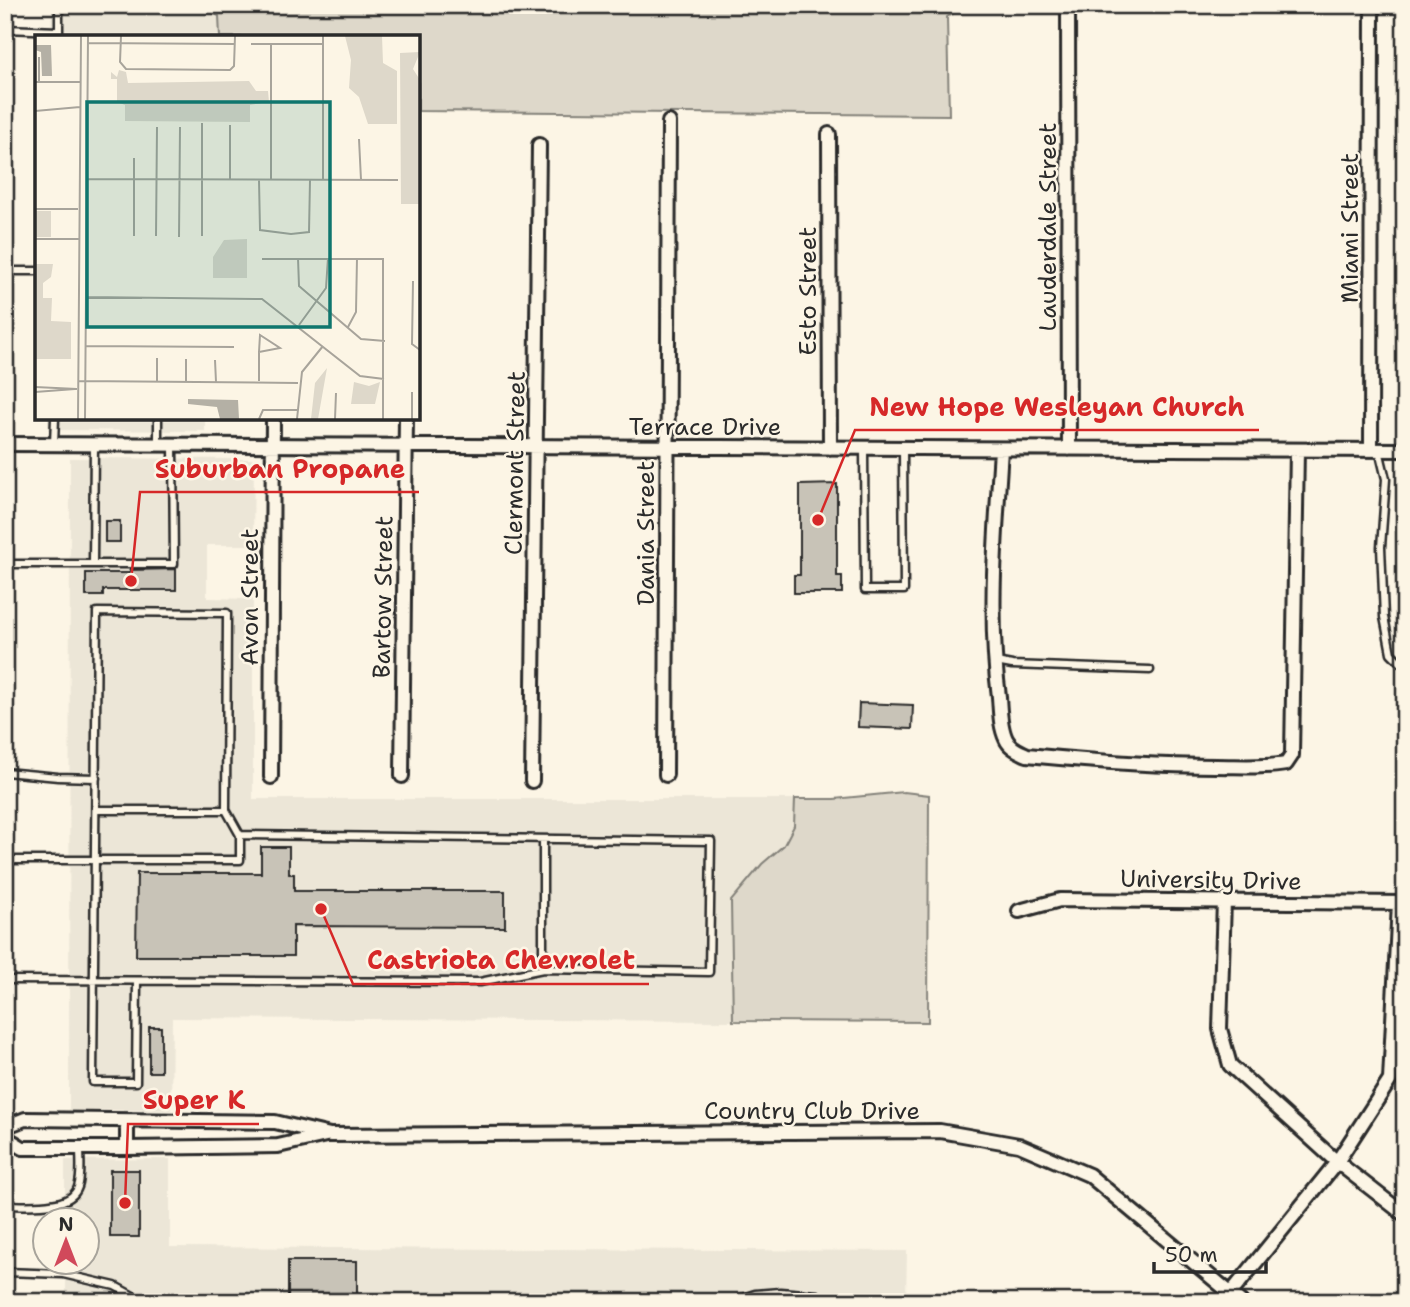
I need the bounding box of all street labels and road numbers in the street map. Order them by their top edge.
street label: Lauderdale Street [1032,122,1064,332]
street label: Miami Street [1334,153,1366,303]
street label: Esto Street [792,227,824,355]
street label: Clermont Street [497,371,533,555]
street label: Terrace Drive [629,411,781,443]
street label: Dania Street [630,461,662,605]
street label: Bartow Street [366,515,400,679]
street label: Avon Street [234,528,266,666]
street label: University Drive [1120,862,1302,898]
street label: Country Club Drive [704,1095,920,1127]

